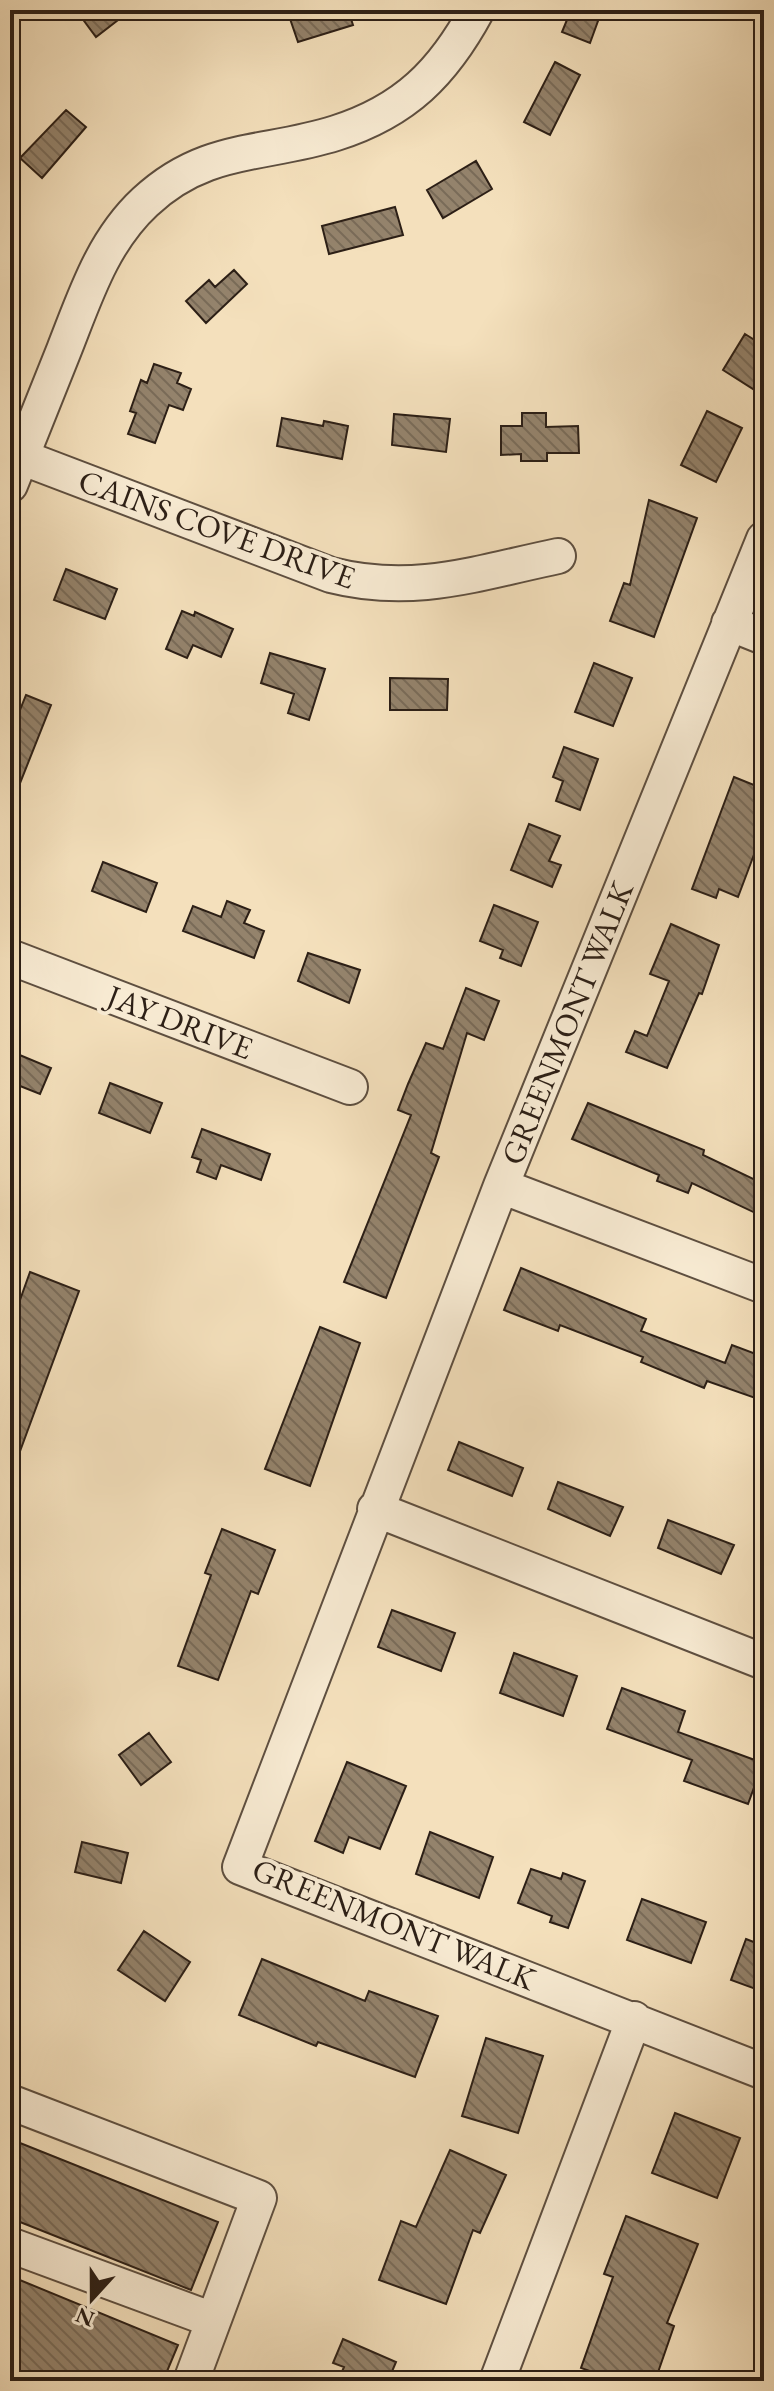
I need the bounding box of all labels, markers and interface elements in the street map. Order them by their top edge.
street label: CAINS COVE DRIVE [73,459,361,599]
street label: GREENMONT WALK [491,874,643,1171]
street label: JAY DRIVE [98,974,259,1069]
street label: GREENMONT WALK [246,1848,543,2000]
north arrow [52,2259,132,2339]
text: N [71,2300,99,2334]

